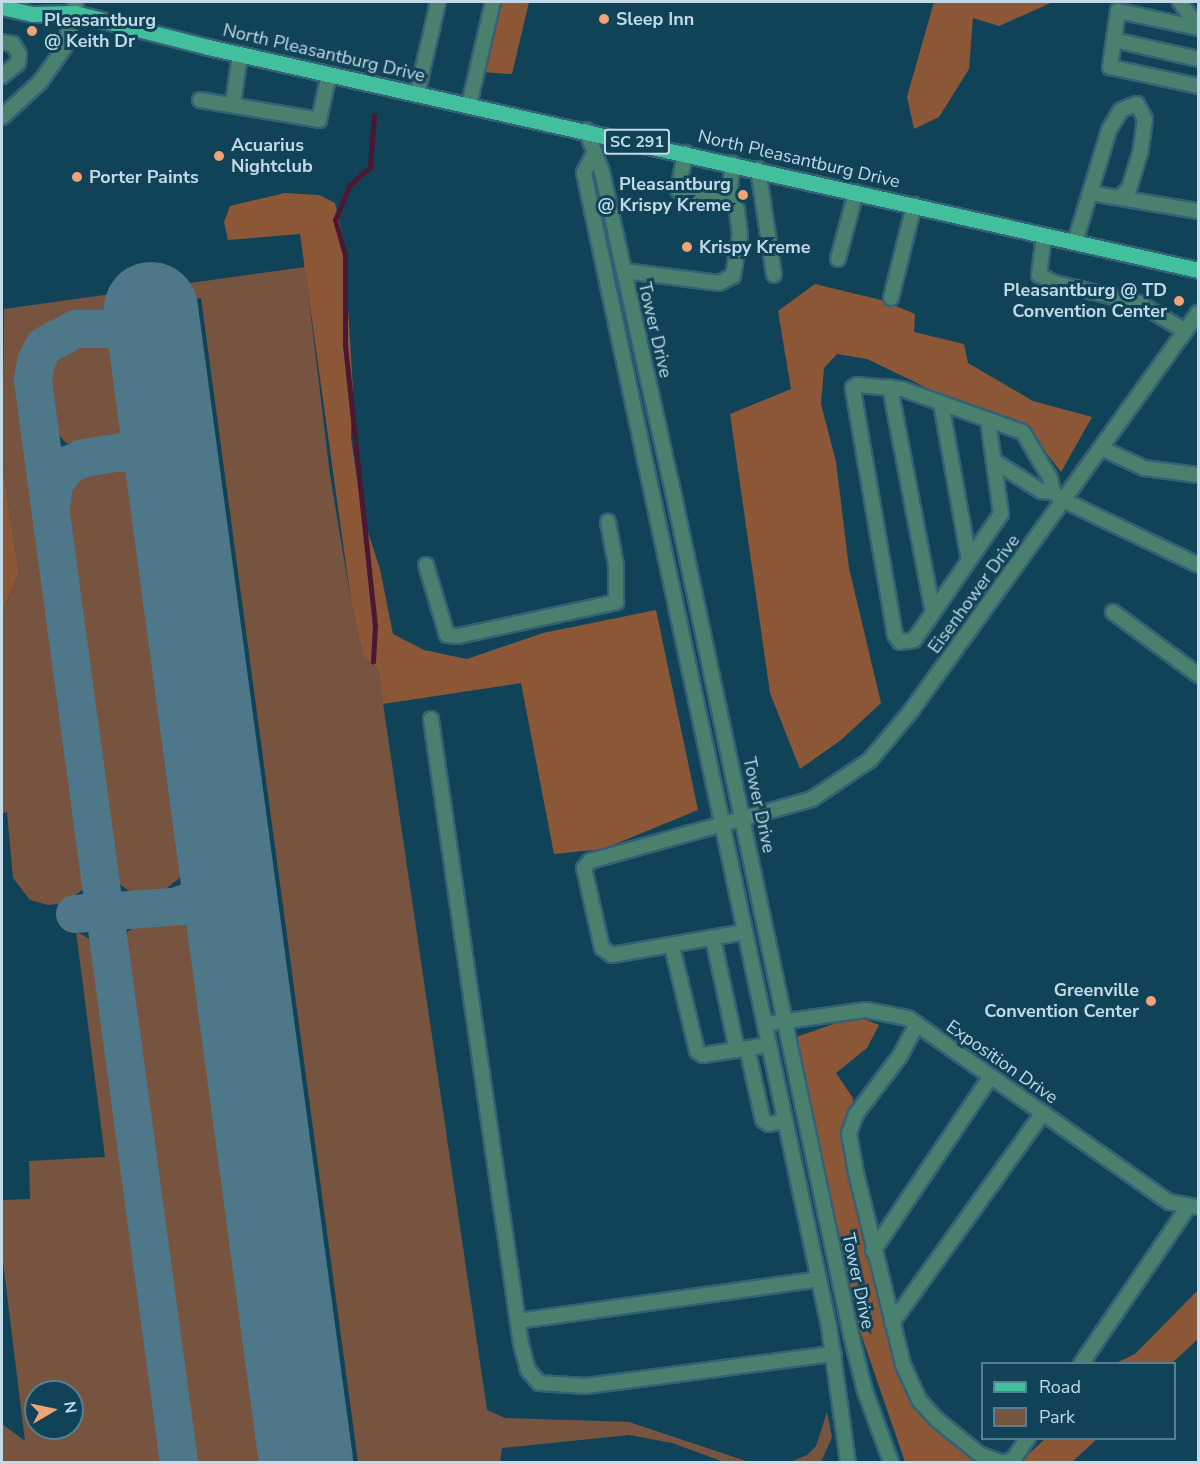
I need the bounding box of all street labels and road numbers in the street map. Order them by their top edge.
street label: North Pleasantburg Drive [221,19,427,87]
street label: North Pleasantburg Drive [696,125,902,193]
road number: SC 291 [602,129,672,155]
street label: Tower Drive [633,280,677,380]
street label: Eisenhower Drive [924,530,1024,658]
street label: Tower Drive [738,755,780,855]
street label: Exposition Drive [942,1015,1062,1109]
street label: Tower Drive [837,1231,879,1331]

